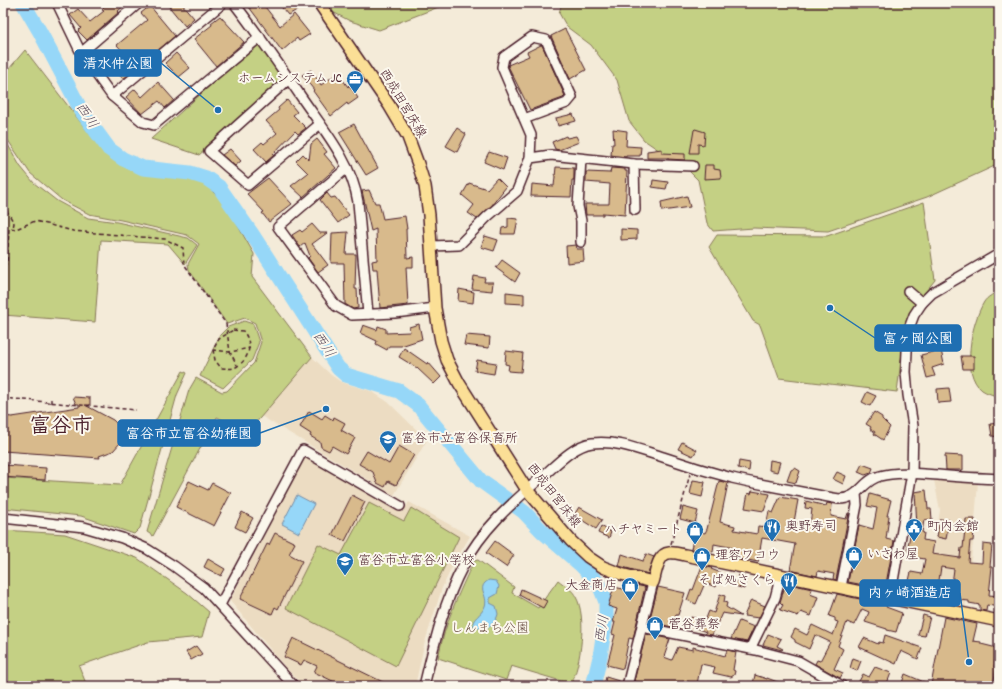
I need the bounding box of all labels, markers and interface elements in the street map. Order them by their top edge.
callout: 清水仲公園 [75,50,161,76]
text: 清水仲公園 [83,55,153,75]
street label: 西成田宮床線 [374,66,431,143]
office icon: ホームシステム JC [345,69,365,94]
place label: ホームシステム JC [238,70,343,89]
water label: 西川 [70,99,102,133]
callout: 富ヶ岡公園 [875,325,961,351]
water label: 西川 [307,328,339,362]
text: 富ヶ岡公園 [883,330,953,350]
district label: 富谷市 [30,413,93,443]
callout: 富谷市立富谷幼稚園 [118,420,260,446]
text: 富谷市立富谷幼稚園 [126,425,252,445]
school or university icon: 富谷市立富谷保育所 [378,429,398,454]
place label: 富谷市立富谷保育所 [401,430,518,449]
street label: 西成田宮床線 [521,459,585,533]
restaurant icon: 奥野寿司 [762,517,782,542]
public building icon: 町内会館 [904,517,924,542]
place label: 奥野寿司 [785,518,837,537]
place label: 町内会館 [927,518,979,537]
shop icon: ハチヤミート [685,520,705,545]
place label: ハチヤミート [604,521,682,540]
shop icon: いさわ屋 [844,545,864,570]
shop icon: 理容ワコウ [692,546,712,571]
place label: いさわ屋 [867,546,918,565]
place label: 理容ワコウ [715,547,780,566]
school or university icon: 富谷市立富谷小学校 [335,551,355,576]
place label: 富谷市立富谷小学校 [358,552,475,571]
restaurant icon: そば処さくら [779,571,799,596]
place label: そば処さくら [698,572,776,591]
shop icon: 大金商店 [620,576,640,601]
place label: 大金商店 [565,577,617,596]
callout: 内ヶ崎酒造店 [860,580,960,606]
text: 内ヶ崎酒造店 [868,584,952,604]
water label: 西川 [591,614,615,644]
shop icon: 菅谷葬祭 [645,615,665,640]
place label: 菅谷葬祭 [668,616,720,635]
park label: しんまち公園 [451,620,529,639]

